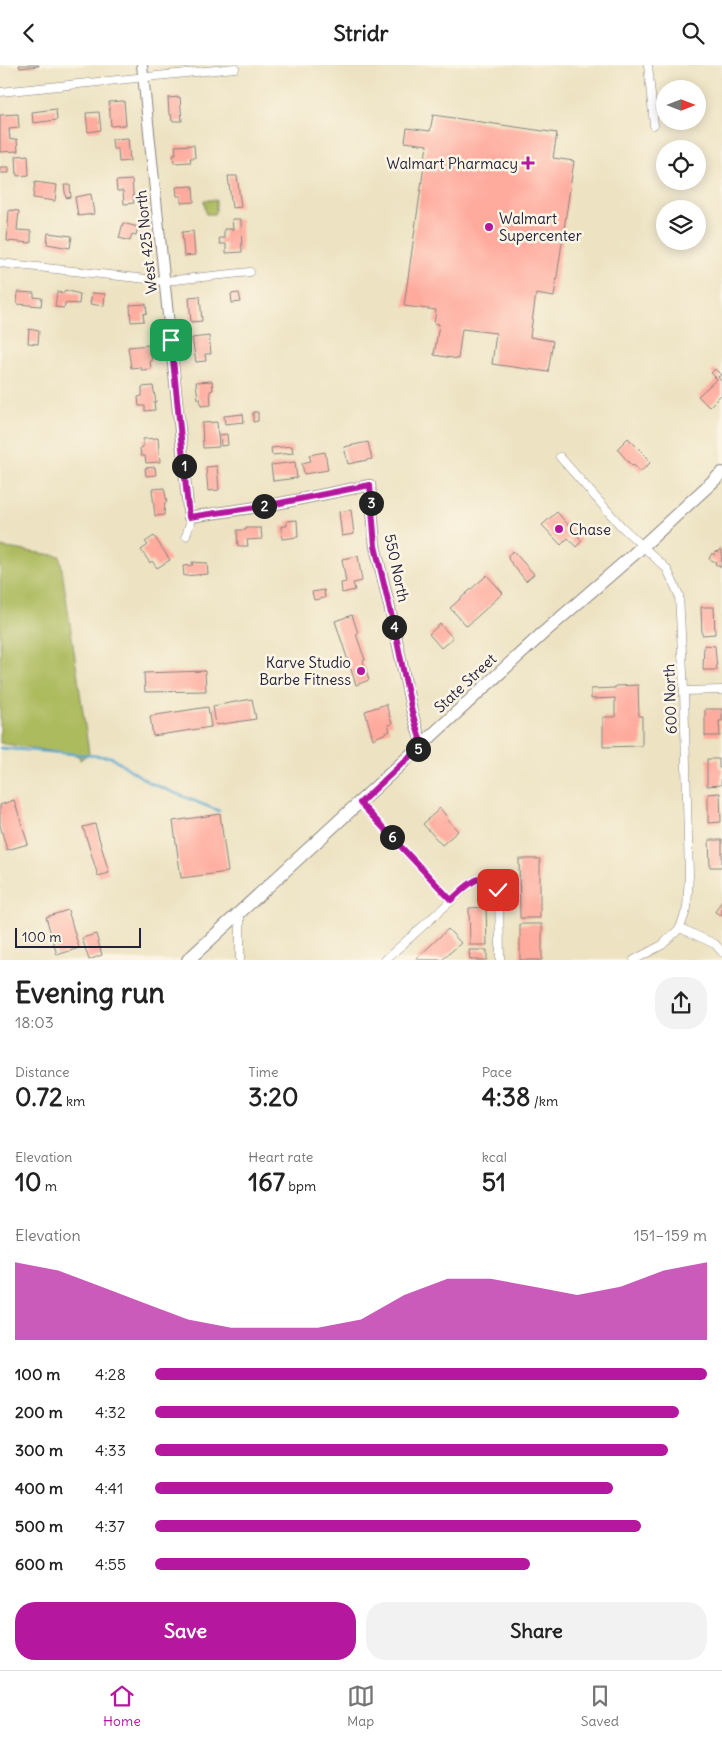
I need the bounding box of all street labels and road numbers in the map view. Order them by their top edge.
street label: West 425 North [131,189,161,295]
street label: 550 North [381,532,414,604]
street label: State Street [430,649,500,717]
street label: 600 North [659,663,681,735]

